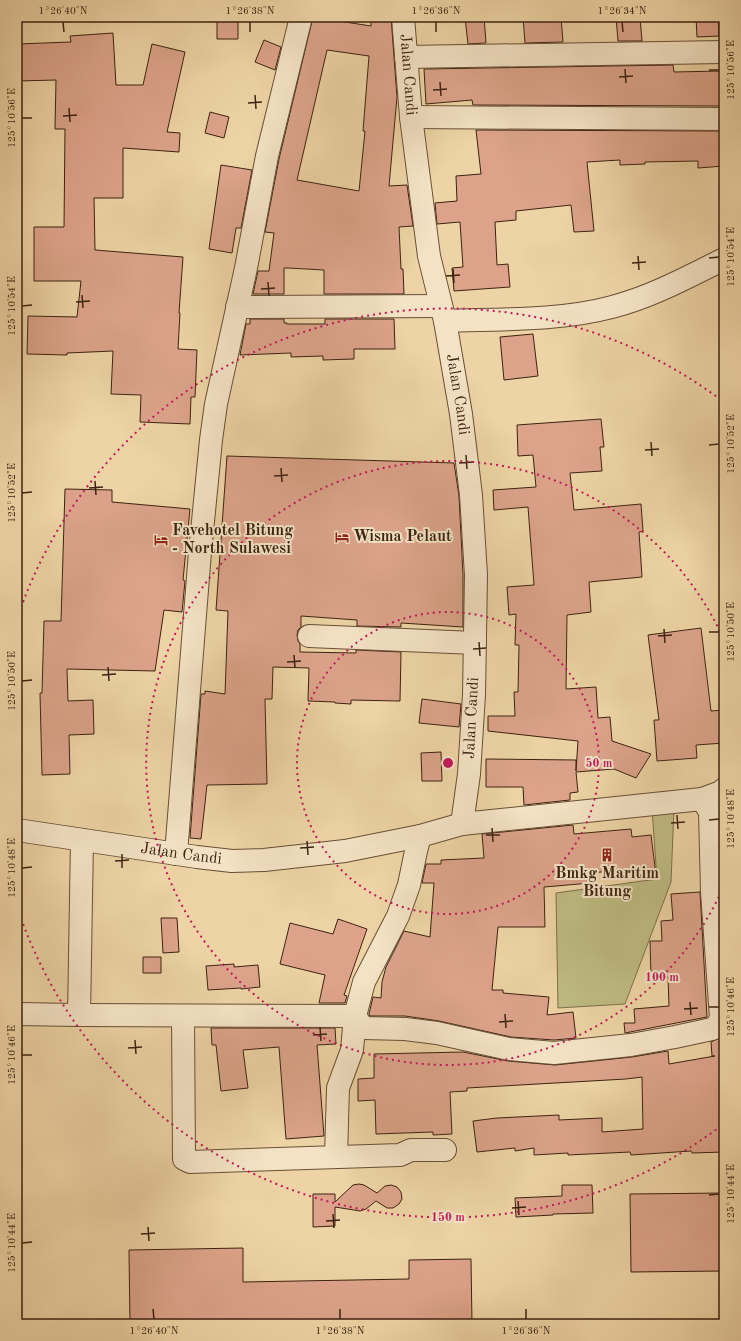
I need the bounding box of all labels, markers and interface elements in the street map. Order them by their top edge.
text: 1°26'40"N [39,6,88,16]
text: 1°26'38"N [226,6,275,16]
text: 1°26'36"N [412,6,461,16]
text: 1°26'34"N [598,6,647,16]
street label: Jalan Candi [396,33,419,116]
text: 125°10'56"E [726,40,736,100]
text: 125°10'56"E [7,88,17,148]
text: 125°10'54"E [726,227,736,287]
text: 125°10'54"E [7,276,17,336]
street label: Jalan Candi [443,353,472,436]
text: 125°10'52"E [726,414,736,474]
text: 125°10'52"E [7,463,17,523]
place label: Favehotel Bitung - North Sulawesi [172,523,293,557]
hotel icon: Wisma Pelaut [334,529,350,545]
place label: Wisma Pelaut [353,529,452,545]
hotel icon: Favehotel Bitung - North Sulawesi [153,532,169,548]
text: 125°10'50"E [726,602,736,662]
text: 125°10'50"E [7,651,17,711]
street label: Jalan Candi [462,677,482,759]
centre of rings [441,756,455,770]
text: 50 m [586,757,613,770]
text: 125°10'48"E [726,789,736,849]
text: 125°10'48"E [7,838,17,898]
street label: Jalan Candi [139,841,223,868]
building icon: Bmkg Maritim Bitung [599,847,615,863]
place label: Bmkg Maritim Bitung [555,866,659,900]
text: 100 m [645,972,679,984]
text: 125°10'46"E [726,977,736,1037]
text: 125°10'46"E [7,1025,17,1085]
text: 125°10'44"E [726,1164,736,1224]
text: 150 m [431,1211,465,1224]
text: 125°10'44"E [7,1213,17,1273]
text: 1°26'40"N [130,1326,179,1336]
text: 1°26'38"N [316,1326,365,1336]
text: 1°26'36"N [502,1326,551,1336]

